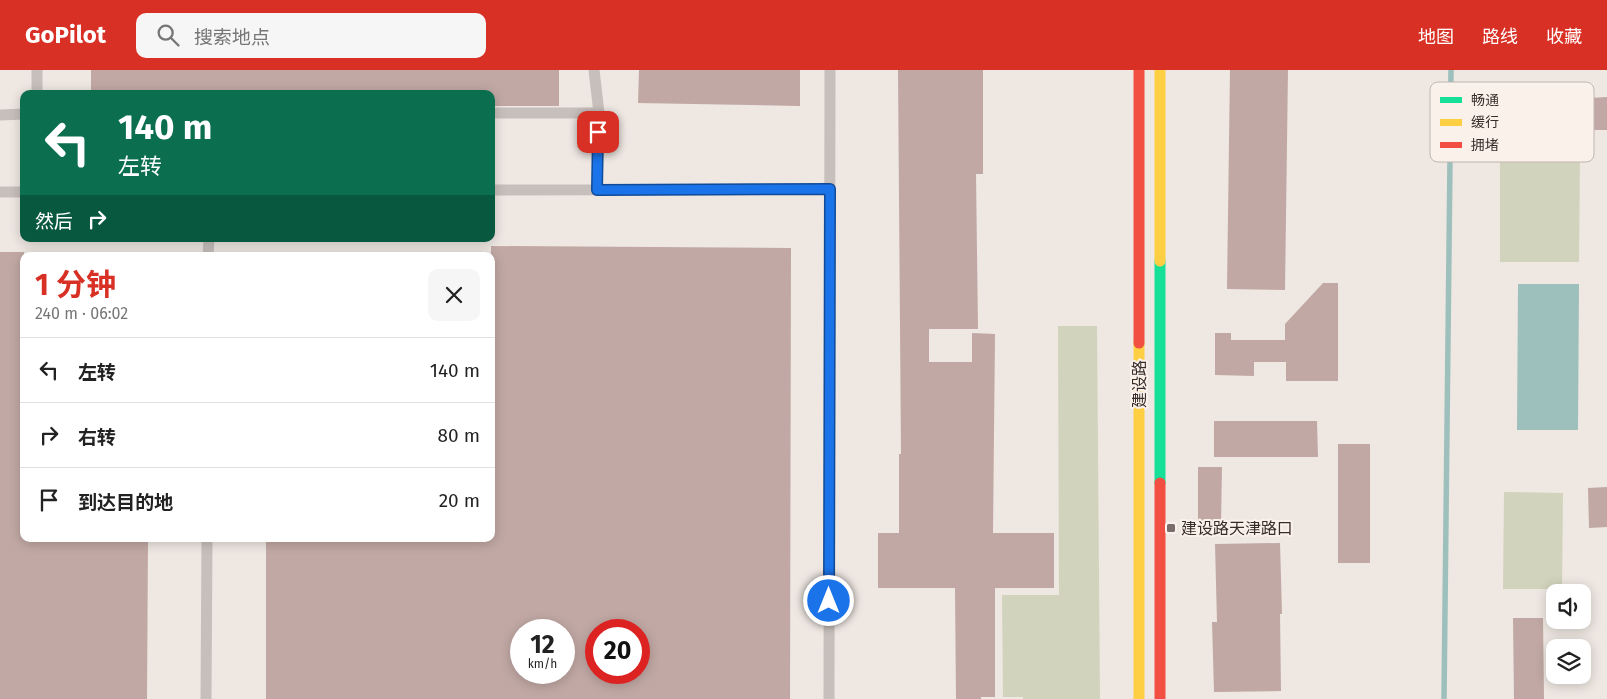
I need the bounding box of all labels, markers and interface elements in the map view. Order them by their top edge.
search box [136,13,486,58]
text: GoPilot [25,21,106,49]
icon: search [154,21,182,49]
text: 搜索地点 [194,26,270,49]
text: 地图 [1418,26,1454,48]
text: 路线 [1482,26,1518,48]
text: 收藏 [1546,26,1582,48]
legend [1430,82,1594,162]
text: 畅通 [1471,92,1499,109]
text: 140 m [118,106,212,148]
icon: left [35,110,100,175]
pin [577,111,619,153]
text: 缓行 [1471,114,1499,131]
icon: arrive [584,118,612,146]
text: 拥堵 [1471,137,1499,154]
text: 左转 [118,153,162,180]
icon: right [83,205,111,233]
text: 然后 [35,210,73,233]
text: 1 分钟 [35,267,116,303]
button: close [428,269,480,321]
text: 240 m · 06:02 [35,304,128,323]
icon: left [35,356,63,384]
text: 140 m [430,359,480,382]
street label: 建设路 [1130,360,1149,408]
text: 左转 [78,361,116,384]
icon: right [35,421,63,449]
text: 80 m [438,424,480,447]
text: 右转 [78,426,116,449]
icon: arrive [35,486,63,514]
text: 20 m [439,489,480,512]
text: 到达目的地 [78,491,173,514]
place label: 建设路天津路口 [1181,519,1293,538]
marker: 建设路天津路口 [1165,522,1177,534]
position arrow [802,574,854,626]
map controls [1546,584,1591,684]
button: sound [1546,584,1591,629]
speed limit sign: 20 [585,619,650,684]
text: 12 [530,630,555,660]
button: layers [1546,639,1591,684]
text: km/h [528,657,557,671]

